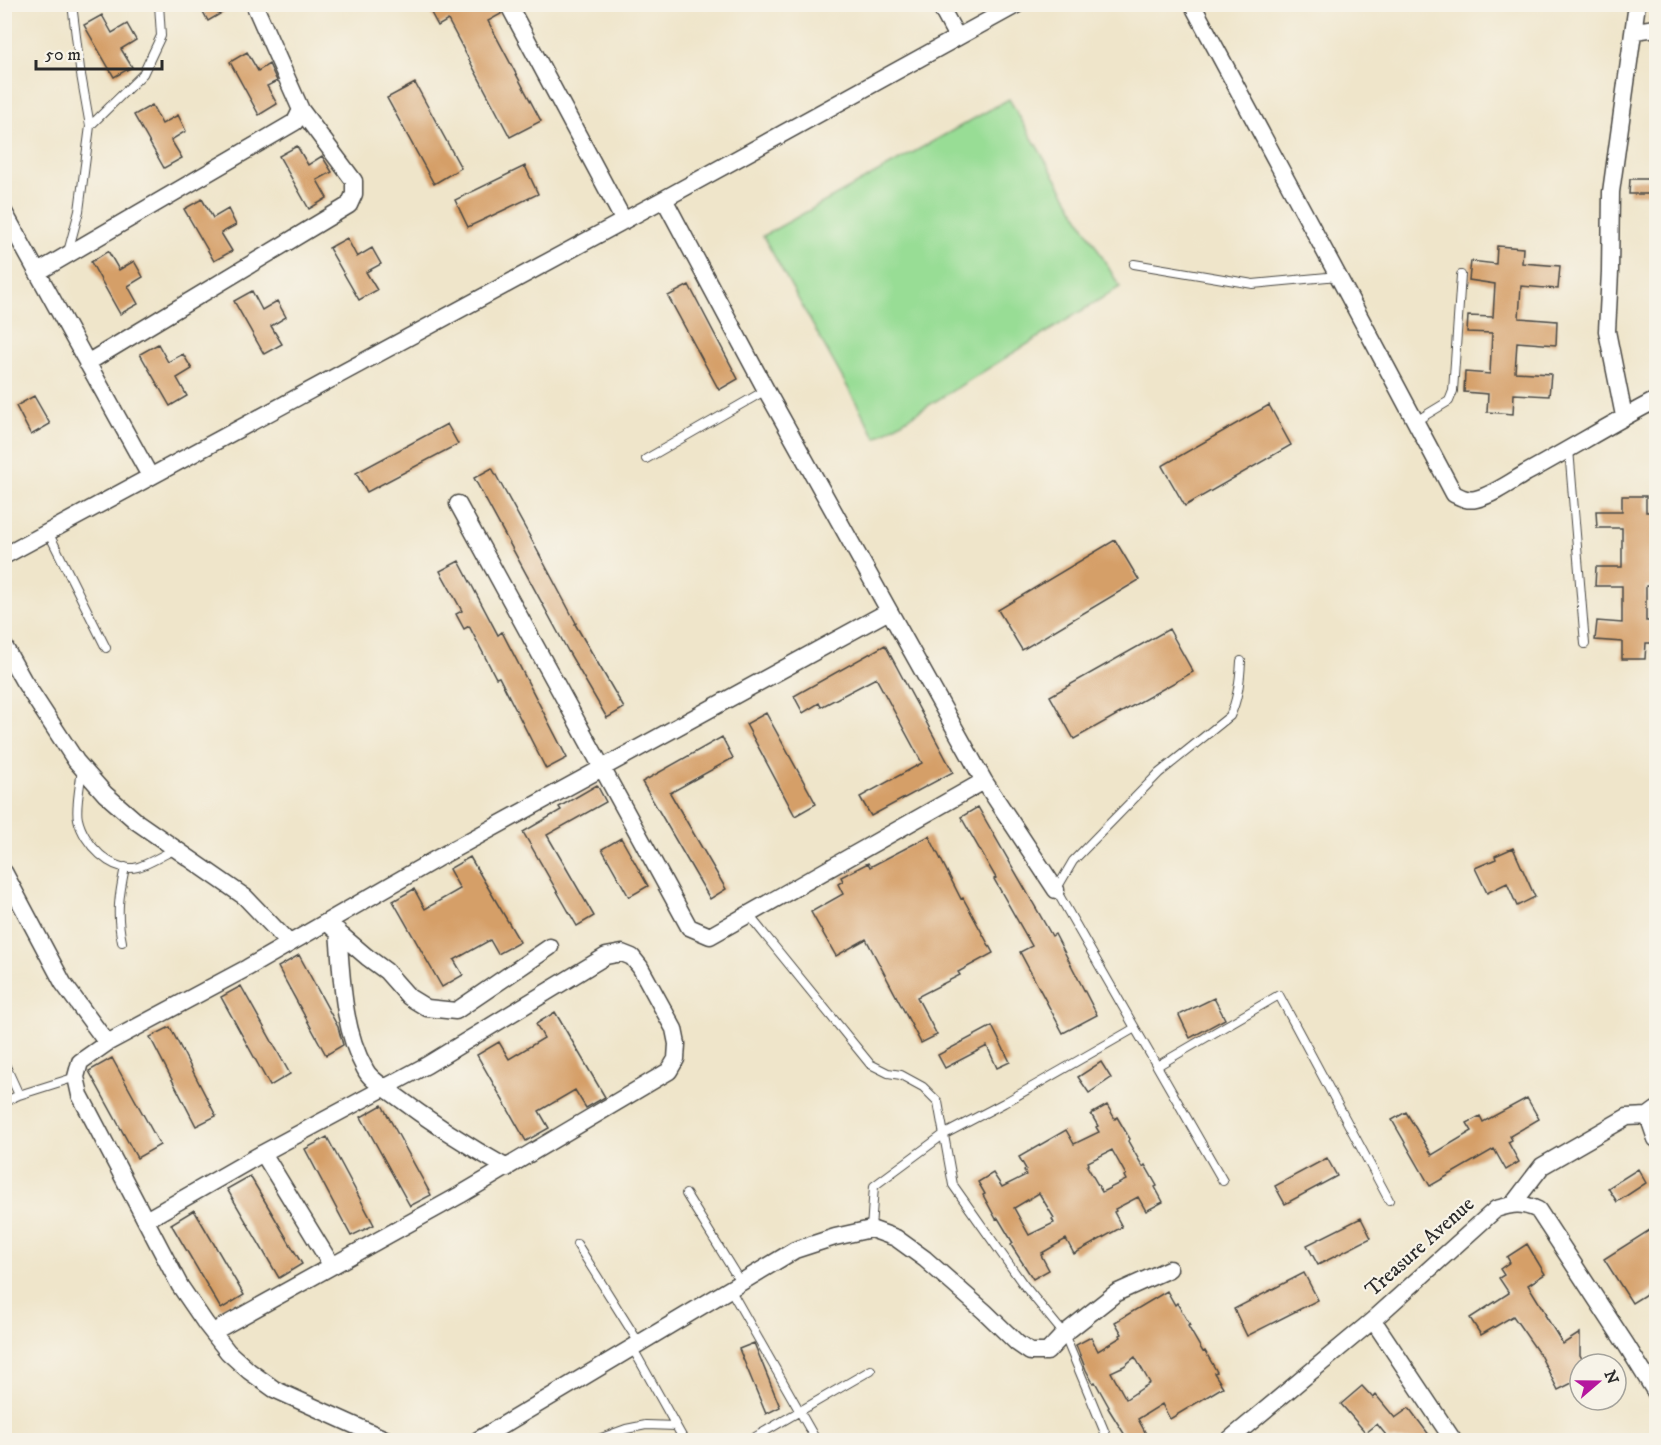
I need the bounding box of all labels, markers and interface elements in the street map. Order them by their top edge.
scale bar [36,33,162,71]
text: 50 m [45,44,81,66]
street label: Treasure Avenue [1360,1191,1480,1303]
north arrow [1568,1352,1628,1412]
text: N [1600,1368,1623,1387]

